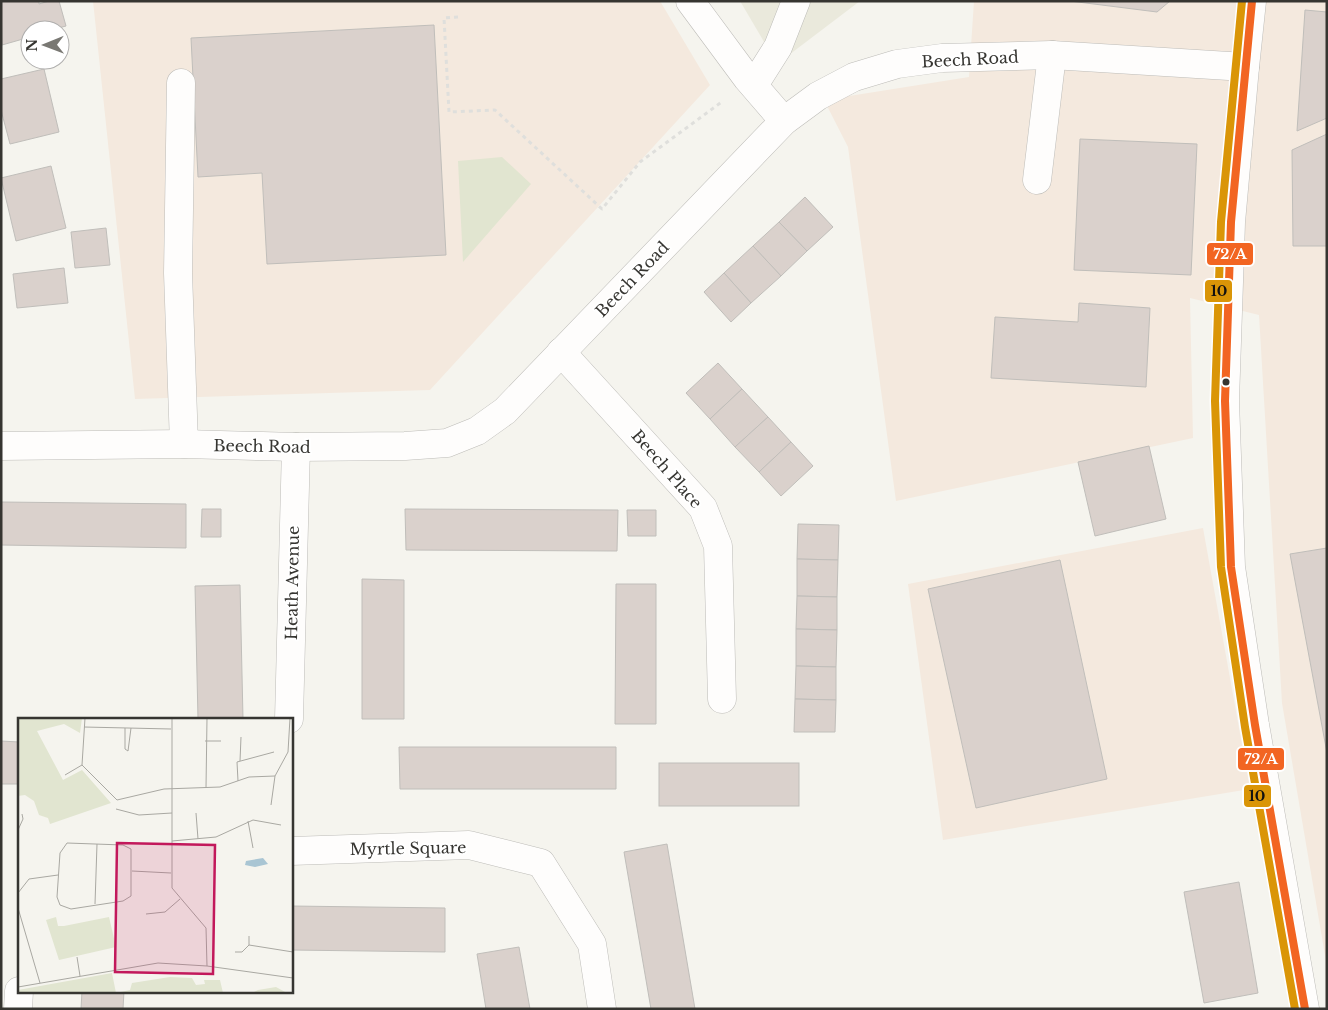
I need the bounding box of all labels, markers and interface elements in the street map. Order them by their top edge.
north arrow [20,20,70,70]
text: N [23,38,41,52]
street label: Beech Road [921,46,1019,72]
street label: Beech Road [591,237,673,321]
line badge: 72/A [1206,242,1254,266]
text: 72/A [1213,245,1248,263]
line badge: 10 [1204,279,1233,303]
text: 10 [1211,282,1227,300]
unlabelled marker [1221,377,1231,387]
street label: Beech Place [627,426,707,512]
street label: Beech Road [213,435,311,457]
street label: Heath Avenue [281,526,303,640]
inset map [18,718,292,992]
line badge: 72/A [1237,747,1285,771]
text: 72/A [1244,750,1279,768]
line badge: 10 [1243,784,1272,808]
text: 10 [1249,787,1265,805]
street label: Myrtle Square [349,837,467,859]

